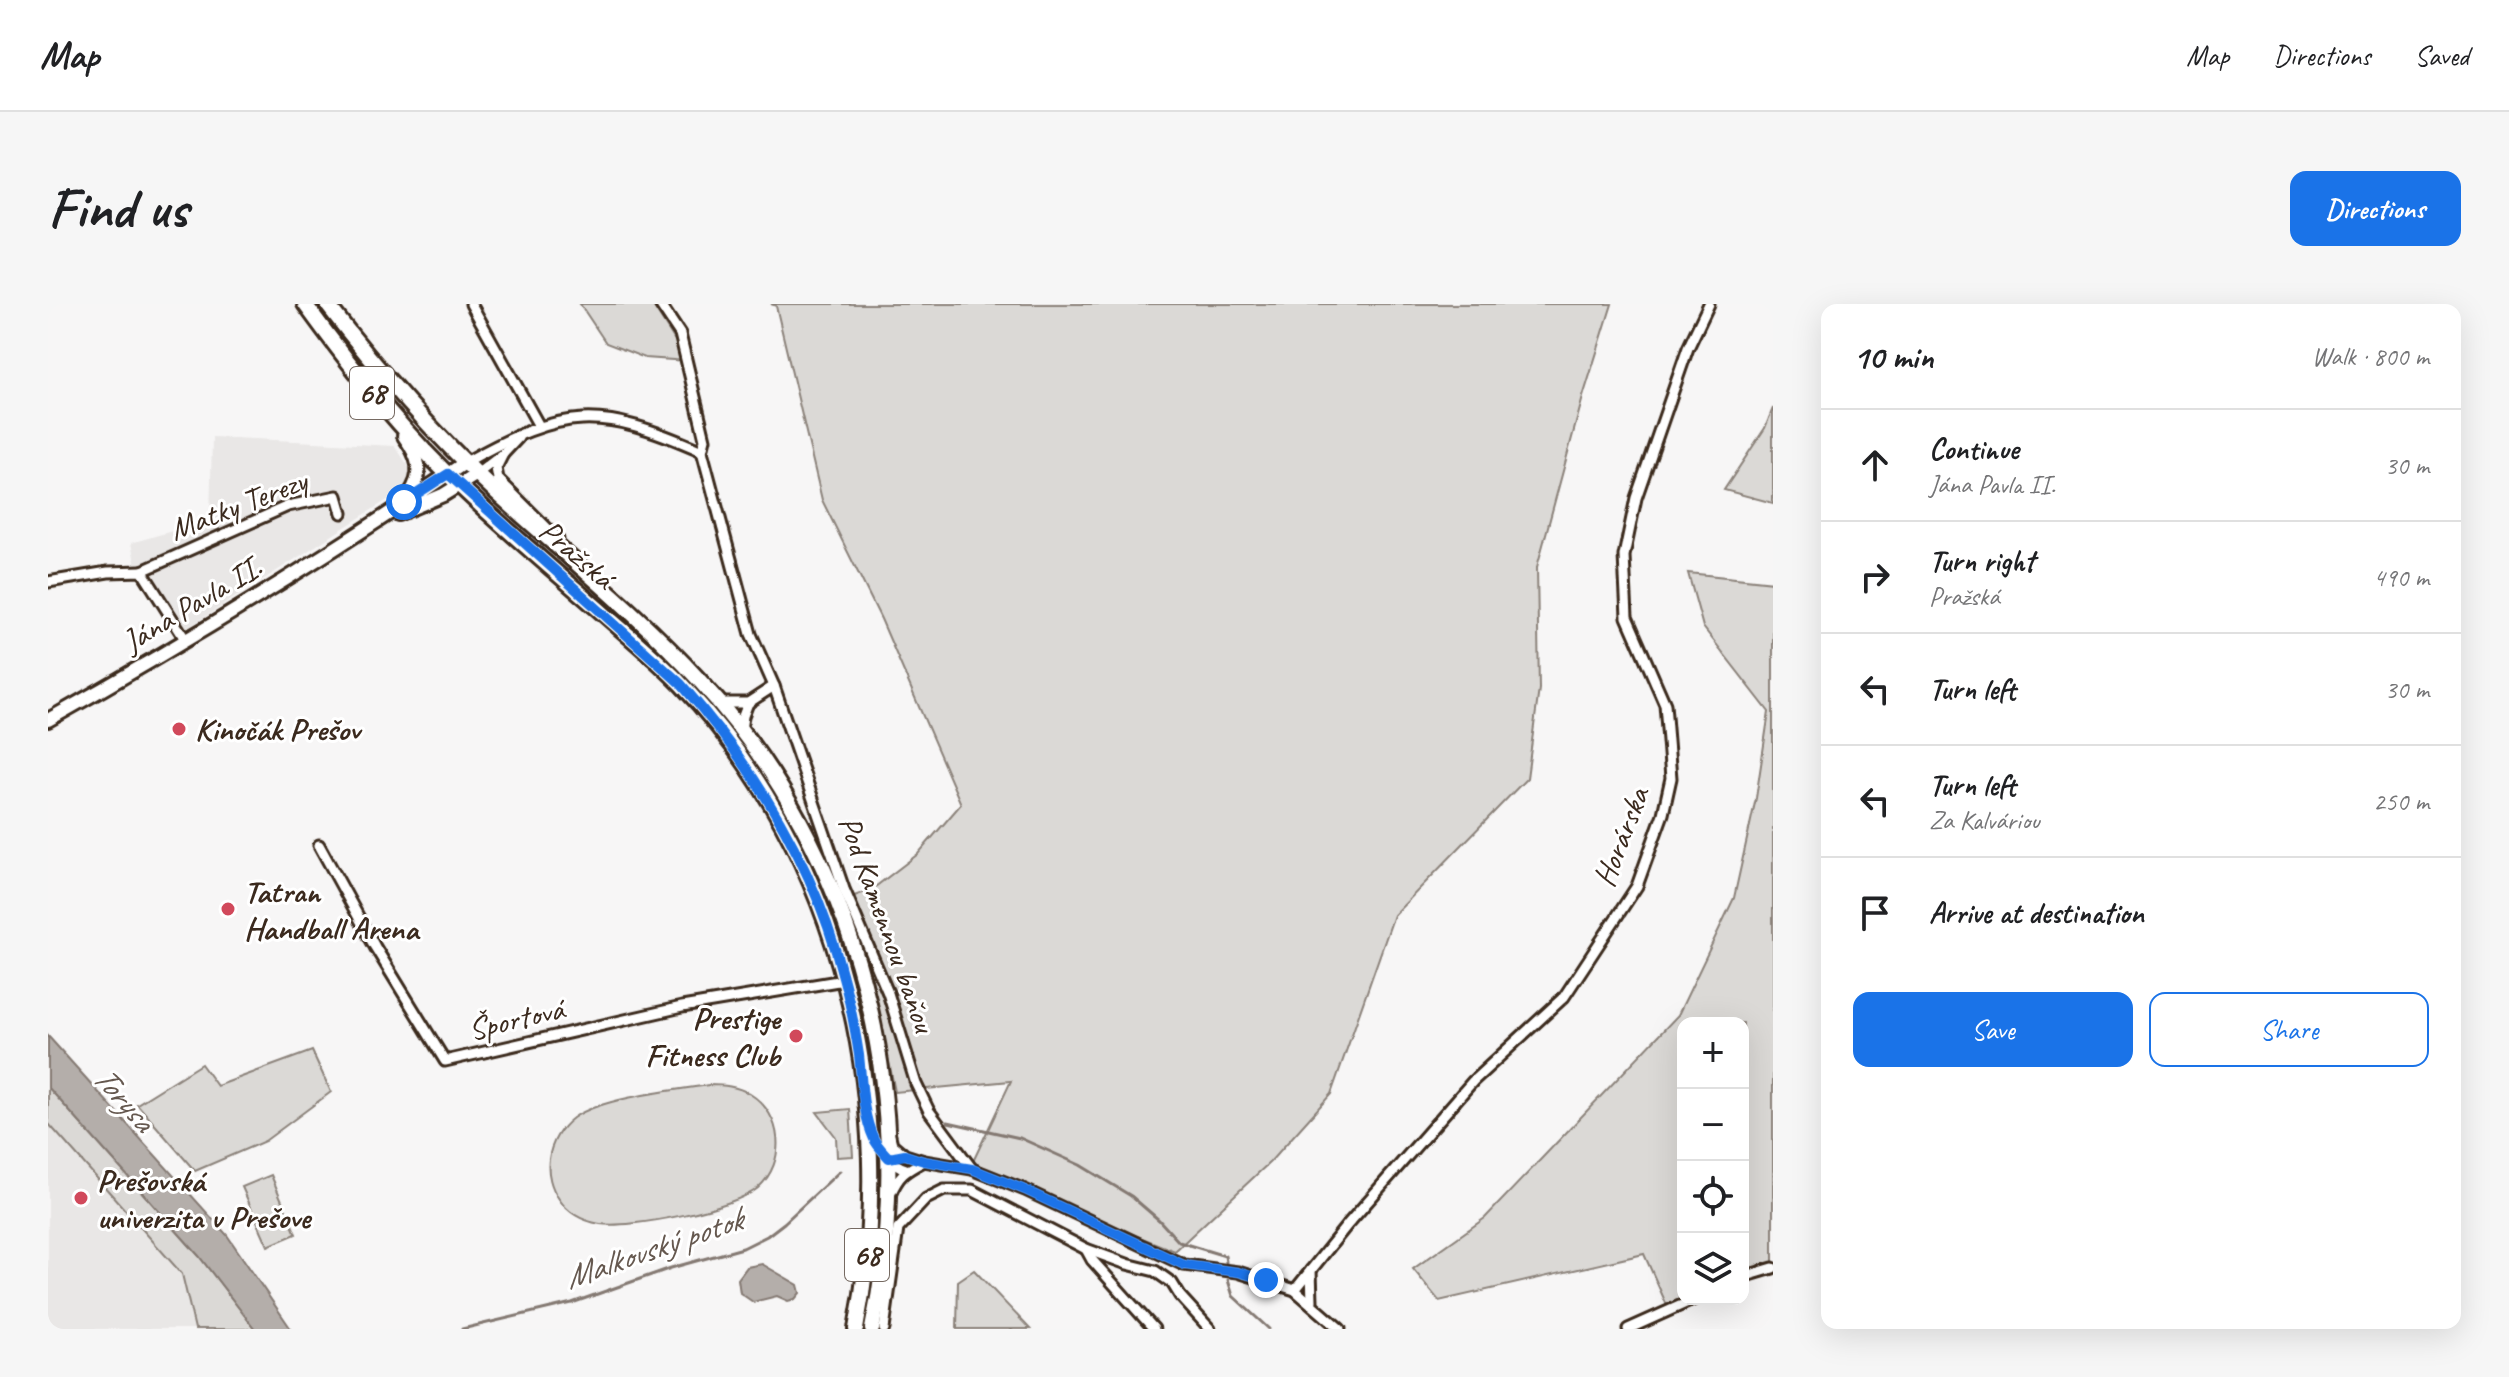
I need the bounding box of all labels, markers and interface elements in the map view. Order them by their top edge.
text: Map [40,32,99,79]
text: Map [2186,38,2229,73]
text: Directions [2273,38,2371,73]
text: Saved [2415,38,2469,73]
button: Directions [2290,171,2461,246]
text: Find us [48,173,188,244]
text: 10 min [1853,335,1933,378]
text: Walk · 800 m [2312,340,2429,373]
road number: 68 [350,367,394,419]
text: Continue [1929,430,2019,468]
icon: ahead [1853,443,1897,487]
text: 30 m [2385,449,2429,482]
street label: Matky Terezy [163,459,315,550]
text: Jána Pavla II. [1929,468,2055,501]
route start [386,484,422,520]
street label: Pražská [531,510,625,600]
text: Turn right [1929,542,2034,580]
street label: Jána Pavla II. [113,546,270,663]
icon: right [1853,555,1897,599]
text: 490 m [2373,561,2429,594]
text: Pražská [1929,580,2000,613]
icon: left [1853,667,1897,711]
text: Turn left [1929,670,2016,708]
text: 30 m [2385,673,2429,706]
place label: Kinočák Prešov [195,709,363,750]
marker: Kinočák Prešov [170,720,188,738]
text: Turn left [1929,766,2016,804]
icon: left [1853,779,1897,823]
street label: Horárska [1583,780,1659,892]
text: 250 m [2373,785,2429,818]
text: Za Kalváriou [1929,804,2040,837]
street label: Pod Kamennou baňou [829,810,946,1040]
place label: Tatran Handball Arena [244,871,421,949]
icon: arrive [1853,891,1897,935]
text: Arrive at destination [1929,894,2144,932]
marker: Tatran Handball Arena [219,900,237,918]
street label: Športová [464,987,571,1050]
button: Save [1853,992,2133,1067]
button: Share [2149,992,2429,1067]
place label: Prestige Fitness Club [645,998,783,1076]
map controls [1677,1017,1749,1305]
button: + [1677,1017,1749,1089]
marker: Prestige Fitness Club [787,1027,805,1045]
water label: Torysa [84,1056,167,1142]
button: − [1677,1089,1749,1161]
place label: Prešovská univerzita v Prešove [97,1160,312,1238]
button: locate [1677,1161,1749,1233]
marker: Prešovská univerzita v Prešove [72,1189,90,1207]
water label: Malkovský potok [558,1195,754,1298]
road number: 68 [845,1229,889,1281]
button: layers [1677,1233,1749,1305]
route end [1248,1262,1284,1298]

